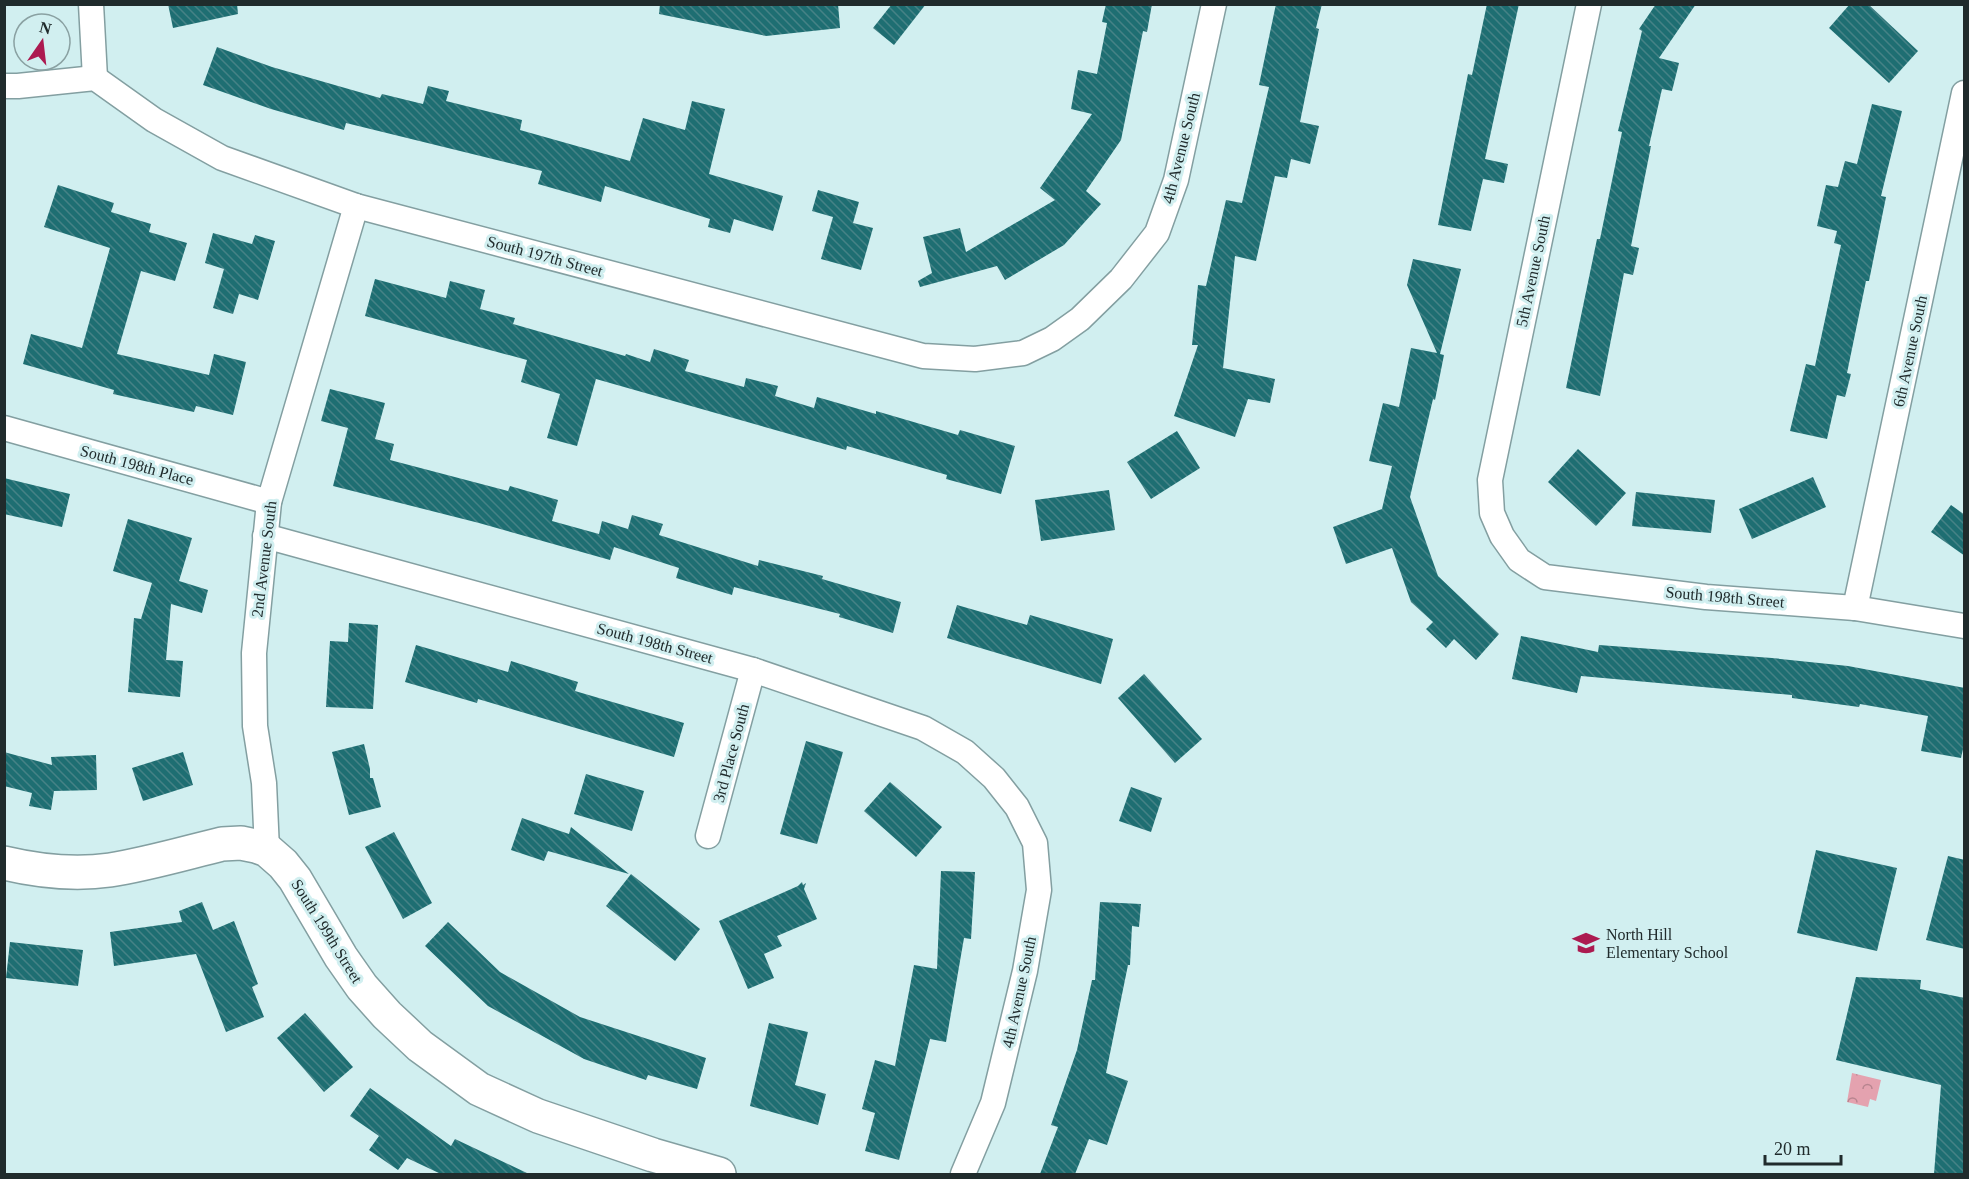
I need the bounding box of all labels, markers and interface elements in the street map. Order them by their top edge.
north arrow [12,12,72,72]
text: N [38,18,54,38]
street label: 4th Avenue South [1159,91,1203,205]
street label: 5th Avenue South [1513,214,1553,328]
street label: South 197th Street [485,232,605,280]
street label: 6th Avenue South [1890,294,1930,408]
street label: South 198th Place [79,442,195,488]
street label: 2nd Avenue South [248,500,280,618]
street label: South 198th Street [1665,583,1786,611]
street label: South 198th Street [595,619,715,667]
street label: 3rd Place South [710,702,752,804]
street label: South 199th Street [288,876,366,986]
place label: North Hill Elementary School [1606,926,1729,962]
school or university icon: North Hill Elementary School [1571,928,1601,958]
street label: 4th Avenue South [999,935,1039,1049]
scale bar [1765,1128,1842,1166]
text: 20 m [1774,1139,1811,1159]

